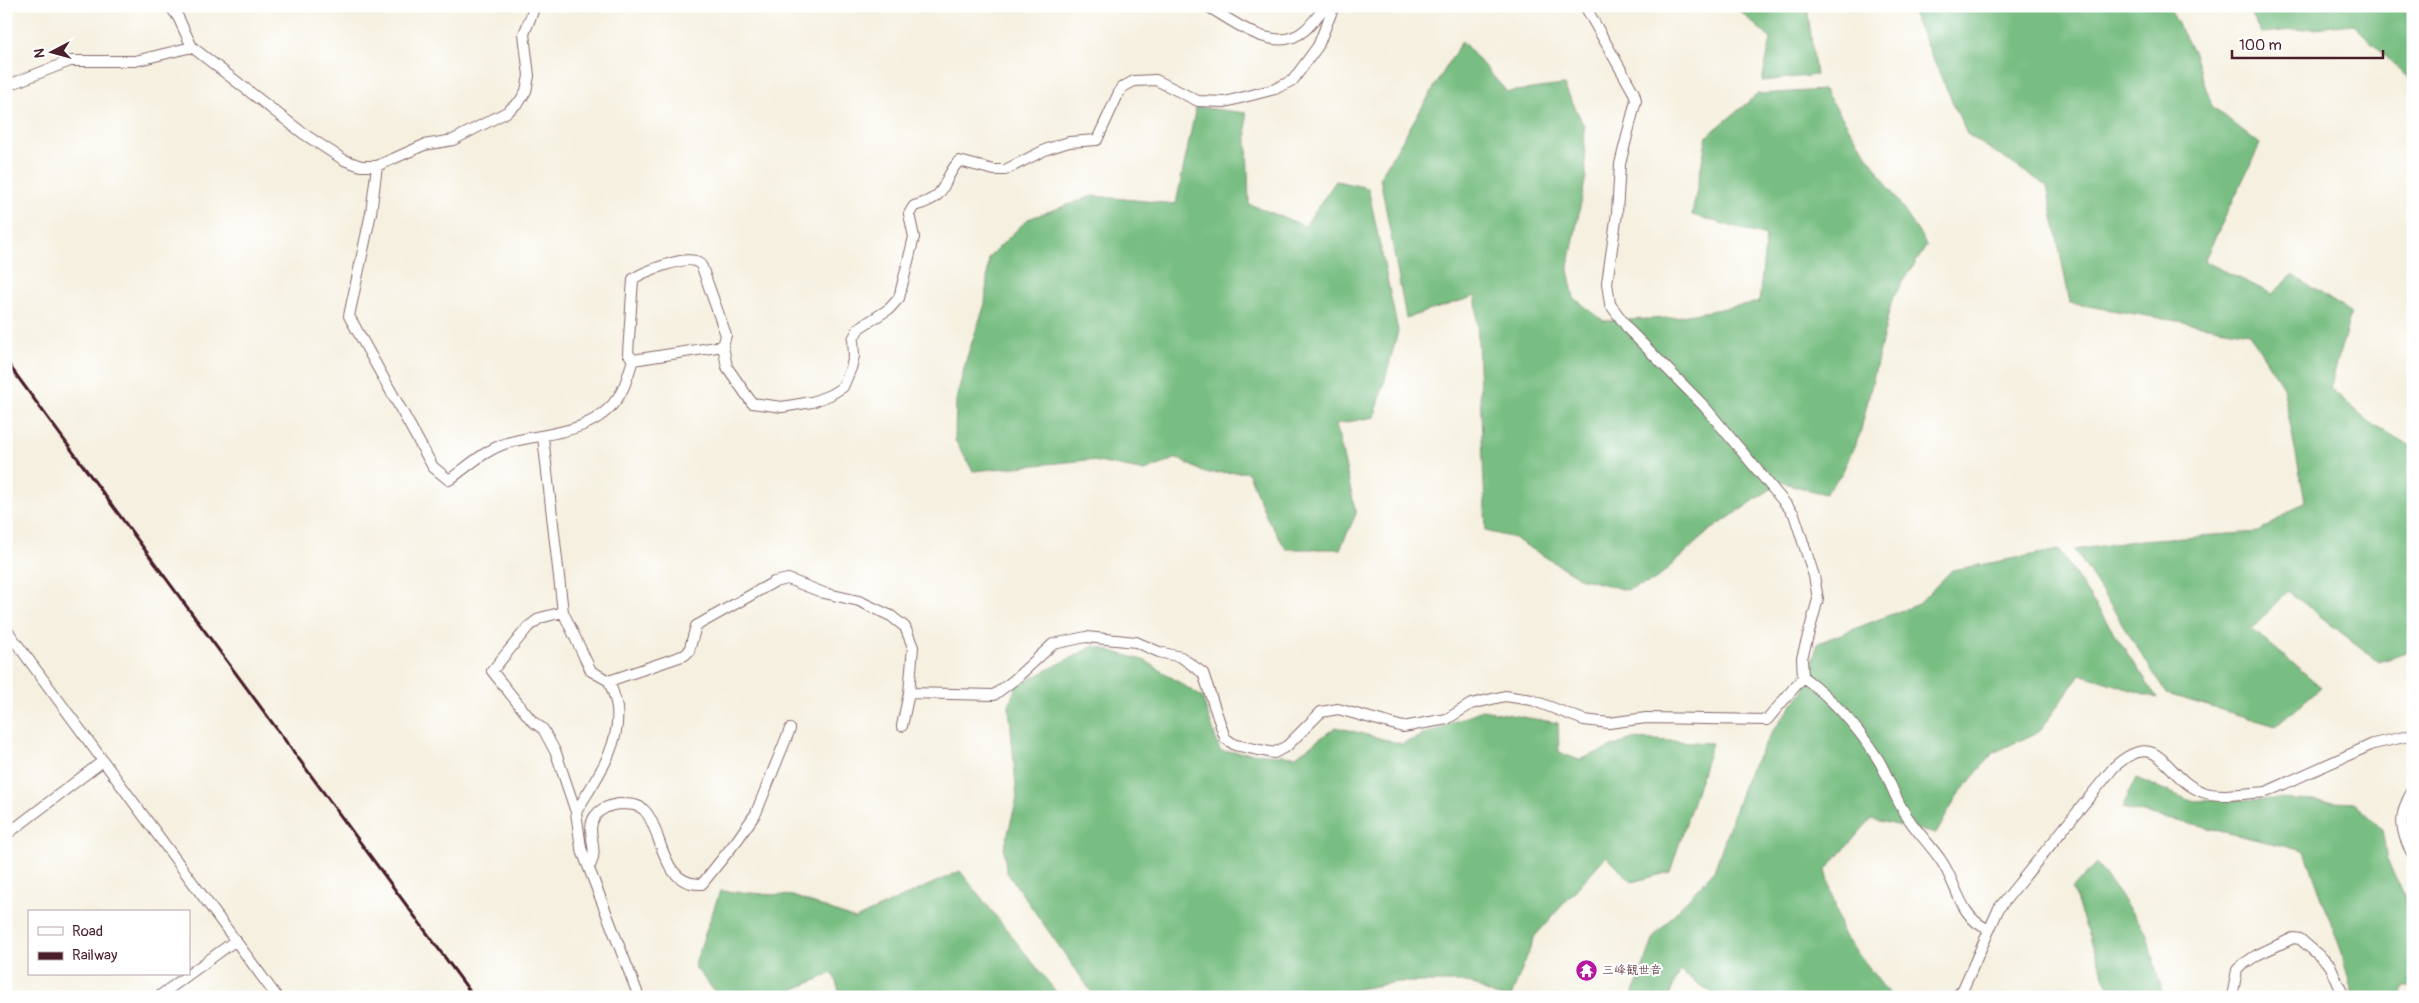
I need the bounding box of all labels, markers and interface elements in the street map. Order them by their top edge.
north arrow [28,28,78,78]
scale bar [2232,28,2383,60]
text: 100 m [2239,36,2282,55]
text: N [31,48,49,59]
legend [28,910,190,976]
text: Road [72,922,103,941]
text: Railway [72,946,118,965]
temple icon: 三峰観世音 [1574,958,1598,982]
place label: 三峰観世音 [1602,963,1662,978]

